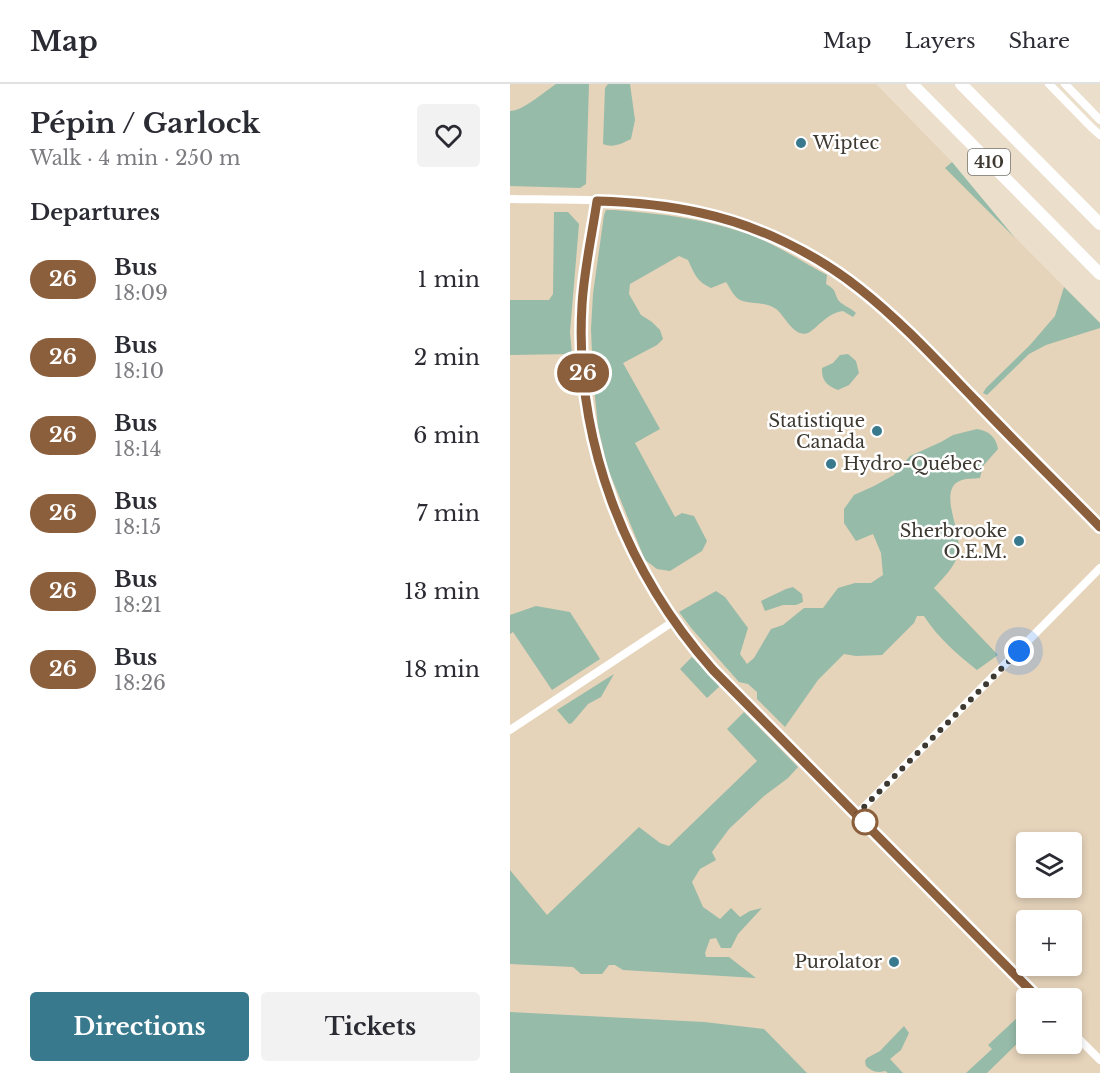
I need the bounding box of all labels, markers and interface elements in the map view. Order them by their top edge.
text: Map [30,24,98,59]
text: Map [823,28,872,54]
text: Layers [905,28,976,54]
text: Share [1009,28,1070,54]
button: heart [417,104,480,167]
text: Pépin / Garlock [30,106,260,141]
place label: Wiptec [812,132,880,154]
marker: Wiptec [794,136,808,150]
text: Walk · 4 min · 250 m [30,146,240,170]
road number: 410 [968,149,1010,175]
text: Departures [30,199,160,226]
text: Bus [114,254,157,281]
text: 26 [49,266,77,292]
text: 1 min [418,266,480,293]
text: 18:09 [114,281,168,305]
text: Bus [114,332,157,359]
text: 26 [49,344,77,370]
text: 2 min [414,344,480,371]
line badge: 26 [556,354,610,392]
text: 18:10 [114,359,164,383]
text: 26 [569,360,597,386]
text: Bus [114,410,157,437]
place label: Statistique Canada [769,410,865,453]
text: 26 [49,422,77,448]
text: 6 min [413,422,480,449]
marker: Statistique Canada [870,424,884,438]
text: 18:14 [114,437,161,461]
place label: Hydro-Québec [843,453,982,475]
marker: Hydro-Québec [824,457,838,471]
text: Bus [114,488,157,515]
text: 26 [49,500,77,526]
text: 7 min [416,500,480,527]
text: 18:15 [114,515,161,539]
place label: Sherbrooke O.E.M. [900,520,1007,563]
marker: Sherbrooke O.E.M. [1012,534,1026,548]
text: Bus [114,566,157,593]
text: 26 [49,578,77,604]
text: 13 min [404,578,480,605]
text: 18:21 [114,593,162,617]
your location [1004,636,1034,666]
text: Bus [114,644,157,671]
text: 26 [49,656,77,682]
text: 18 min [404,656,480,683]
text: 18:26 [114,671,166,695]
unlabelled marker [852,809,878,835]
map controls [1016,832,1082,1054]
button: layers [1016,832,1082,898]
button: + [1016,910,1082,976]
place label: Purolator [794,951,882,973]
marker: Purolator [887,955,901,969]
button: − [1016,988,1082,1054]
button: Directions [30,992,249,1061]
button: Tickets [261,992,480,1061]

